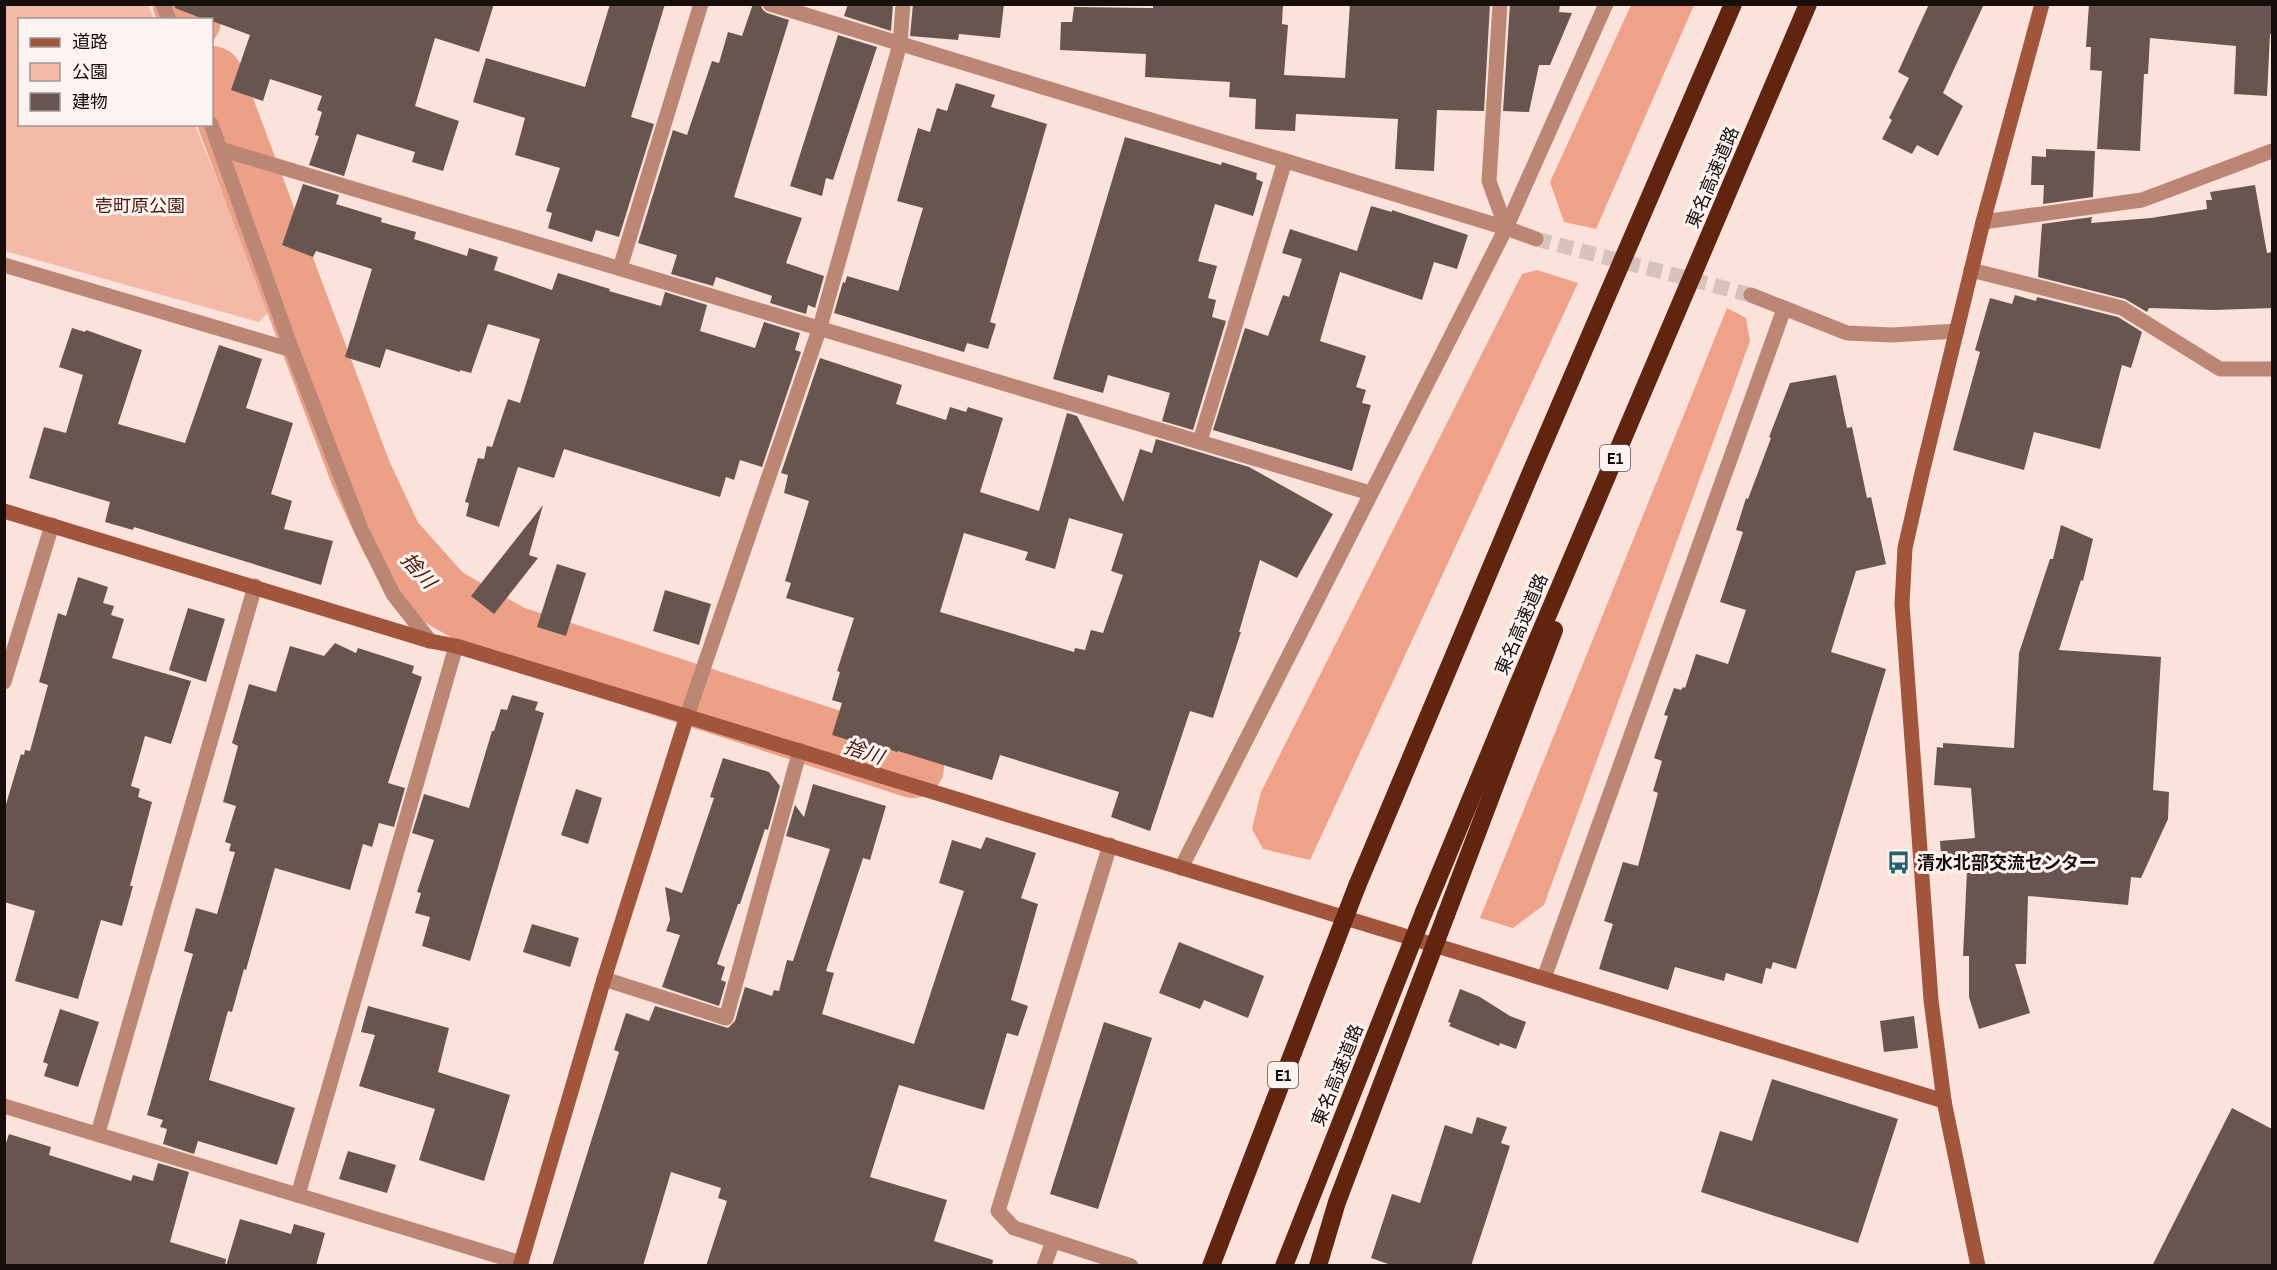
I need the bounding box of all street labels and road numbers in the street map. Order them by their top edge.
street label: 東名高速道路 [1679,122,1745,232]
road number: E1 [1600,445,1630,471]
street label: 東名高速道路 [1488,569,1554,679]
street label: 東名高速道路 [1305,1020,1369,1130]
road number: E1 [1268,1062,1298,1088]

